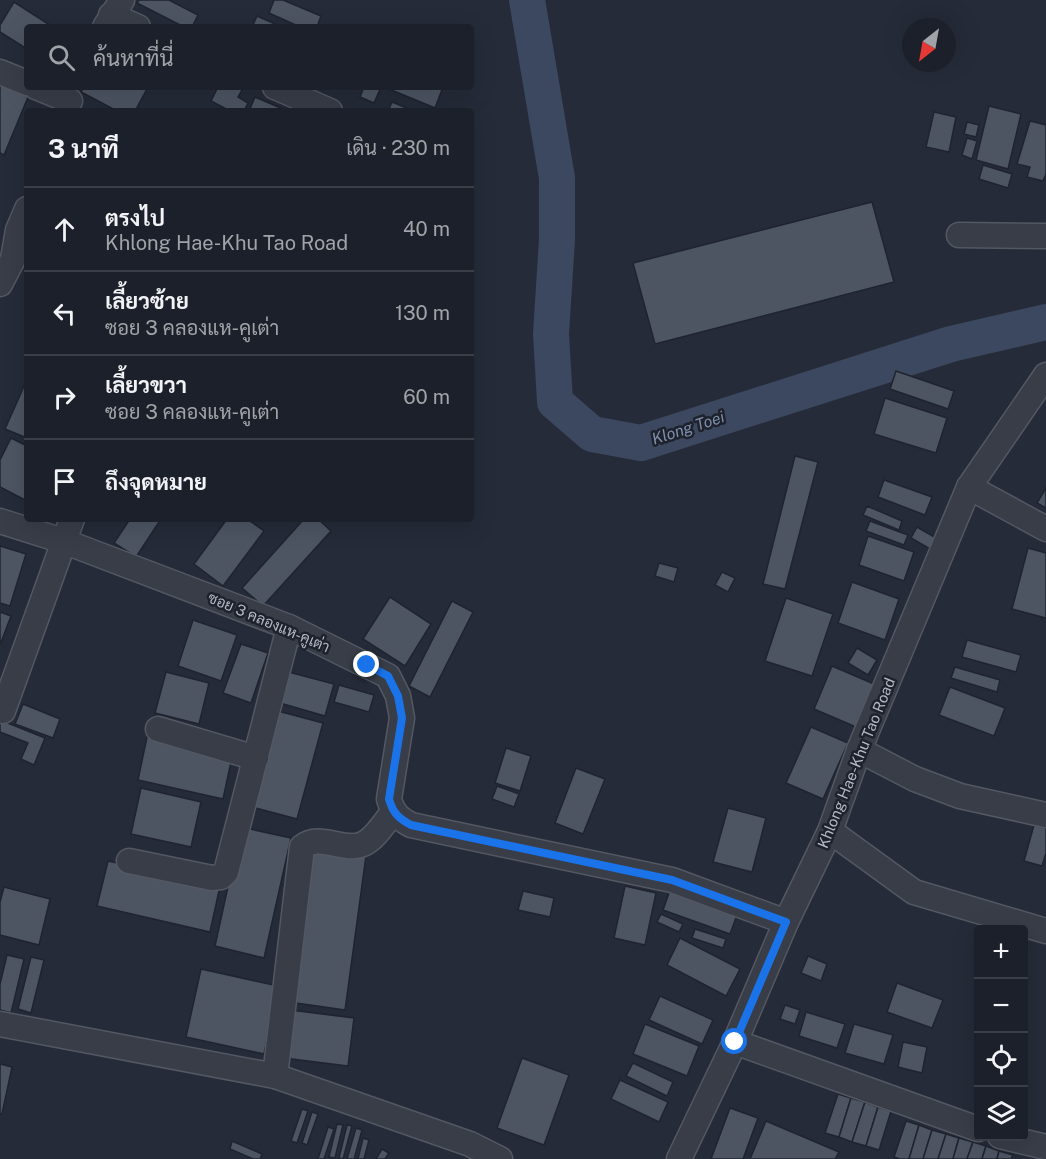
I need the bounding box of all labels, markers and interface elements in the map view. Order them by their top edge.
north arrow [902,18,956,72]
search box [24,24,474,90]
icon: search [45,41,78,74]
text: ค้นหาที่นี่ [93,45,173,71]
text: 3 นาที [48,133,119,164]
text: เดิน · 230 m [346,136,450,160]
text: ตรงไป [105,205,165,231]
icon: ahead [48,213,81,246]
text: 40 m [403,217,450,241]
text: Khlong Hae-Khu Tao Road [105,231,348,255]
text: เลี้ยวซ้าย [105,288,189,314]
icon: left [48,297,81,330]
text: 130 m [395,301,450,325]
text: ซอย 3 คลองแห-คูเต่า [105,316,279,340]
text: เลี้ยวขวา [105,372,187,398]
icon: right [48,381,81,414]
text: 60 m [403,385,450,409]
text: ซอย 3 คลองแห-คูเต่า [105,400,279,424]
water label: Klong Toei [649,407,727,449]
icon: arrive [48,465,81,498]
text: ถึงจุดหมาย [105,469,207,495]
street label: ซอย 3 คลองแห-คูเต่า [205,588,333,657]
route end [353,651,379,677]
street label: Khlong Hae-Khu Tao Road [814,675,898,851]
map controls [974,925,1028,1141]
button: + [974,925,1028,979]
button: − [974,979,1028,1033]
route start [721,1028,747,1054]
button: locate [974,1033,1028,1087]
button: layers [974,1087,1028,1141]

